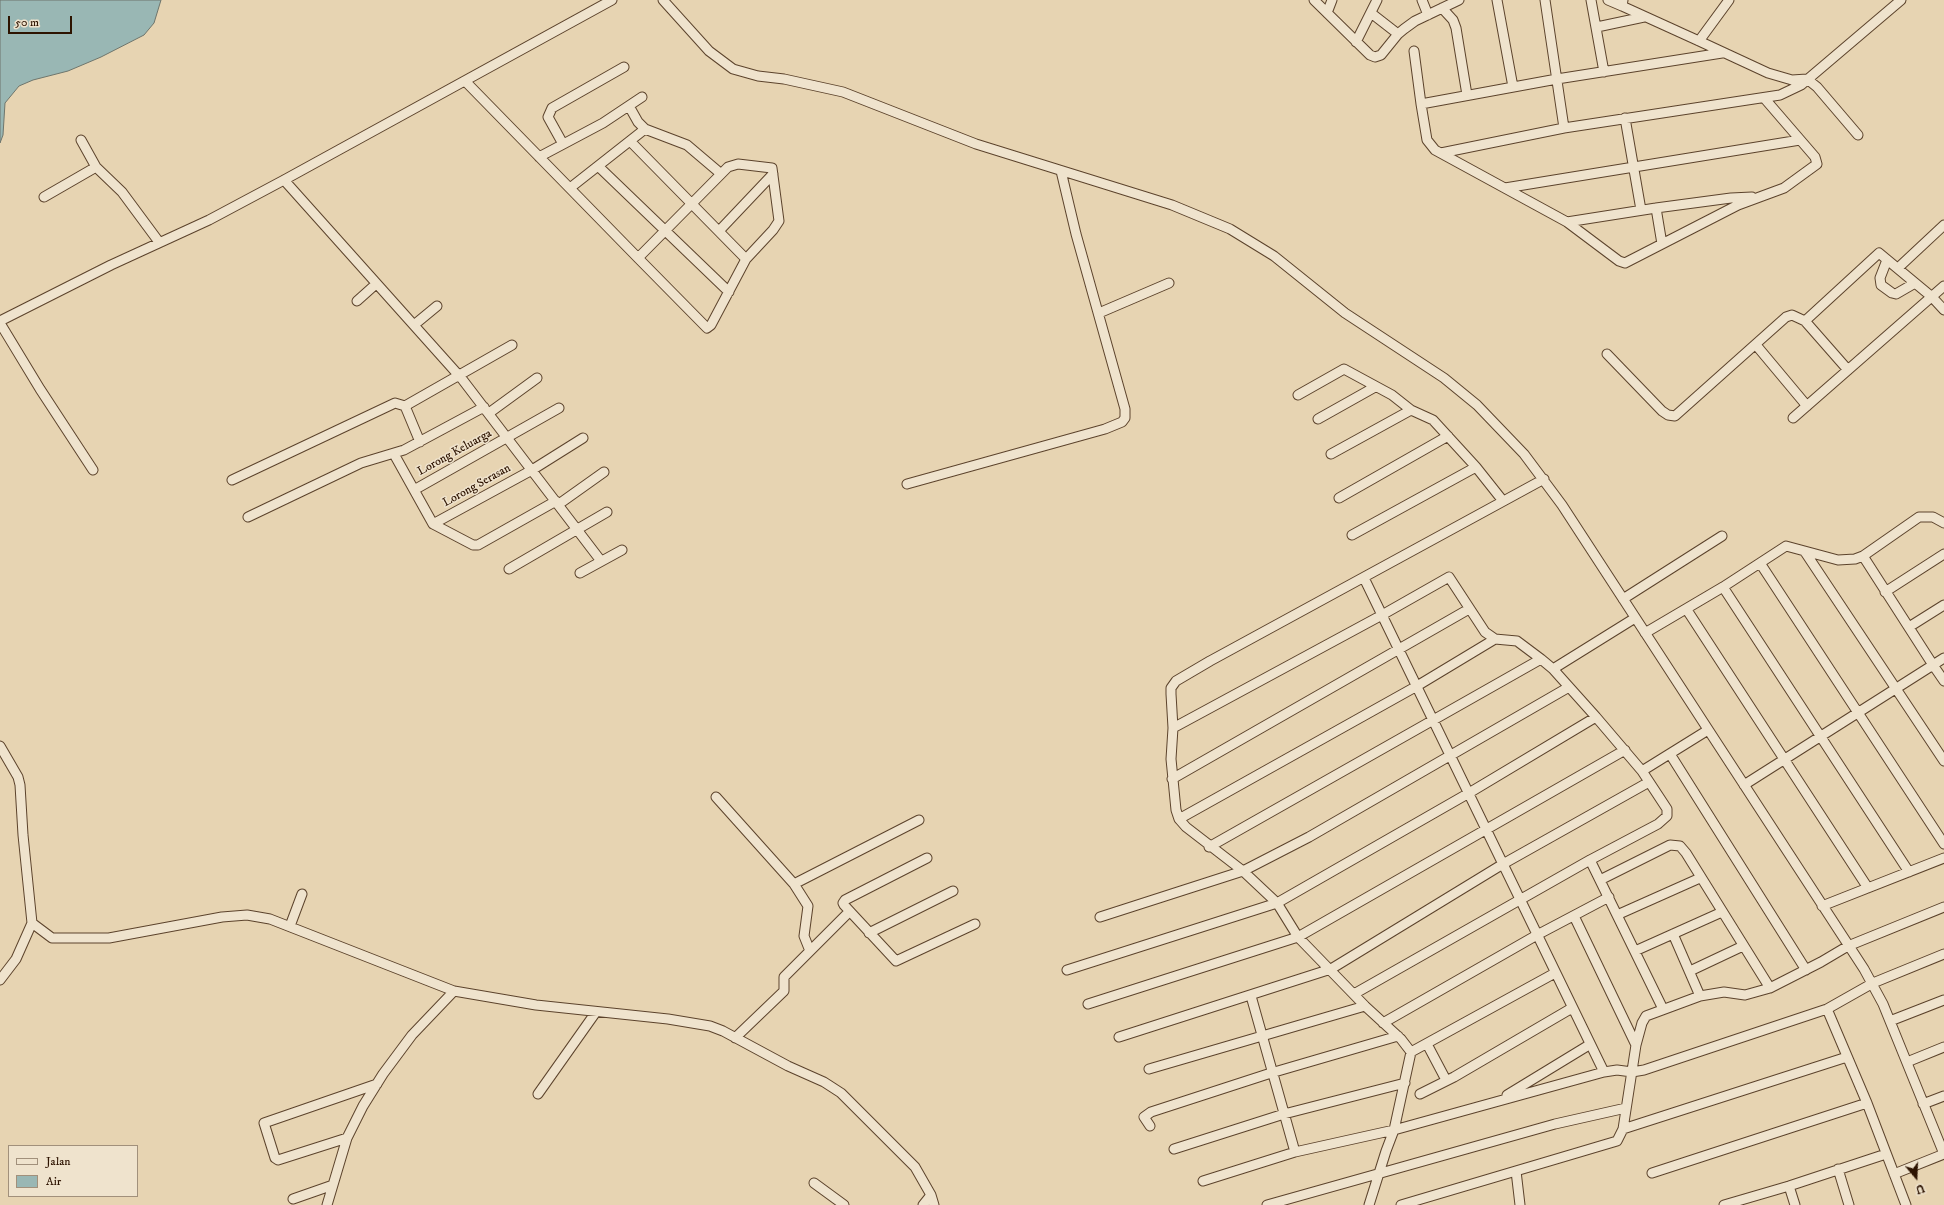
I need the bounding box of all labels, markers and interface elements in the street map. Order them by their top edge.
scale bar [10,8,74,34]
text: 50 m [15,15,39,30]
street label: Lorong Keluarga [415,427,495,479]
street label: Lorong Serasan [440,461,514,511]
legend [8,1145,138,1197]
text: Jalan [46,1154,71,1169]
north arrow [1896,1157,1936,1197]
text: Air [46,1174,61,1189]
text: U [1914,1180,1926,1196]

